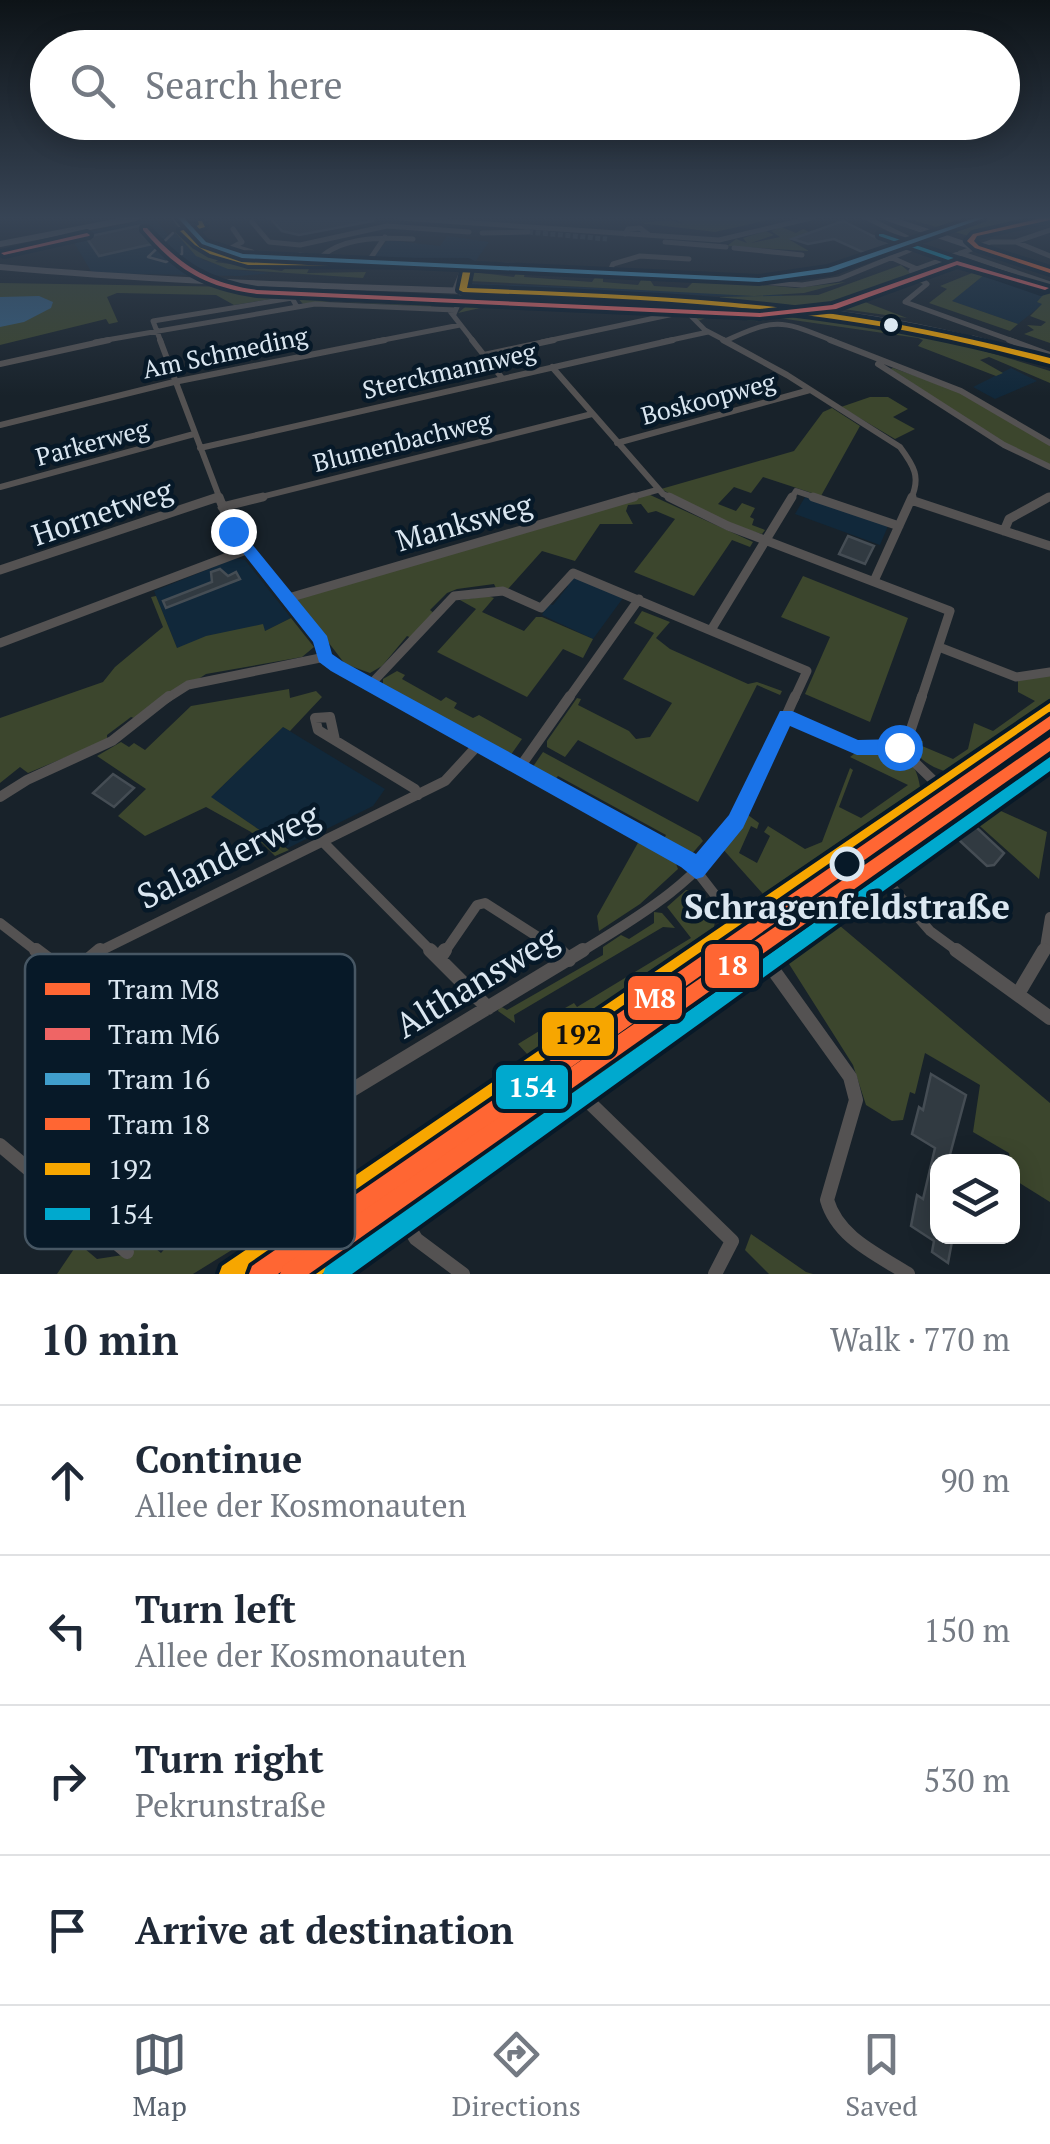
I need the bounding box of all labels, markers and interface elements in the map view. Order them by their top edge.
search box [30,30,1020,140]
icon: search [65,58,120,113]
text: Search here [145,60,343,110]
unlabelled marker [881,315,901,335]
street label: Am Schmeding [139,318,311,386]
street label: Sterckmannweg [359,334,540,406]
street label: Boskoopweg [637,364,780,432]
street label: Blumenbachweg [309,403,495,479]
street label: Parkerweg [32,411,153,473]
street label: Hornetweg [26,469,179,555]
street label: Manksweg [391,483,538,560]
route end [211,509,257,555]
route start [877,725,923,771]
street label: Salanderweg [129,791,327,919]
marker: Schragenfeldstraße [831,848,863,880]
place label: Schragenfeldstraße [684,883,1010,929]
street label: Althansweg [386,914,567,1048]
line badge: 18 [703,942,761,990]
text: 18 [716,946,748,983]
legend [25,954,355,1249]
text: Tram M8 [108,970,220,1007]
line badge: M8 [626,974,684,1022]
text: M8 [634,979,676,1016]
line badge: 192 [540,1010,616,1058]
text: Tram M6 [108,1015,220,1052]
text: 192 [554,1015,602,1052]
text: Tram 16 [108,1060,210,1097]
line badge: 154 [494,1063,570,1111]
text: 154 [508,1068,556,1105]
text: Tram 18 [108,1105,210,1142]
text: 192 [108,1150,153,1187]
map controls [930,1154,1020,1244]
button: layers [930,1154,1020,1244]
text: 154 [108,1195,153,1232]
text: 10 min [40,1311,179,1367]
text: Walk · 770 m [830,1318,1010,1360]
text: Continue [135,1434,302,1484]
icon: ahead [40,1453,95,1508]
text: 90 m [940,1459,1010,1501]
text: Allee der Kosmonauten [135,1484,467,1526]
text: Turn left [135,1584,296,1634]
icon: left [40,1603,95,1658]
text: 150 m [923,1609,1010,1651]
text: Allee der Kosmonauten [135,1634,467,1676]
text: Turn right [135,1734,324,1784]
icon: right [40,1753,95,1808]
text: 530 m [923,1759,1010,1801]
text: Pekrunstraße [135,1784,326,1826]
icon: arrive [40,1903,95,1958]
text: Arrive at destination [135,1905,514,1955]
tab: Map [132,2027,187,2124]
tab: Directions [452,2027,581,2124]
tab: Saved [845,2027,918,2124]

